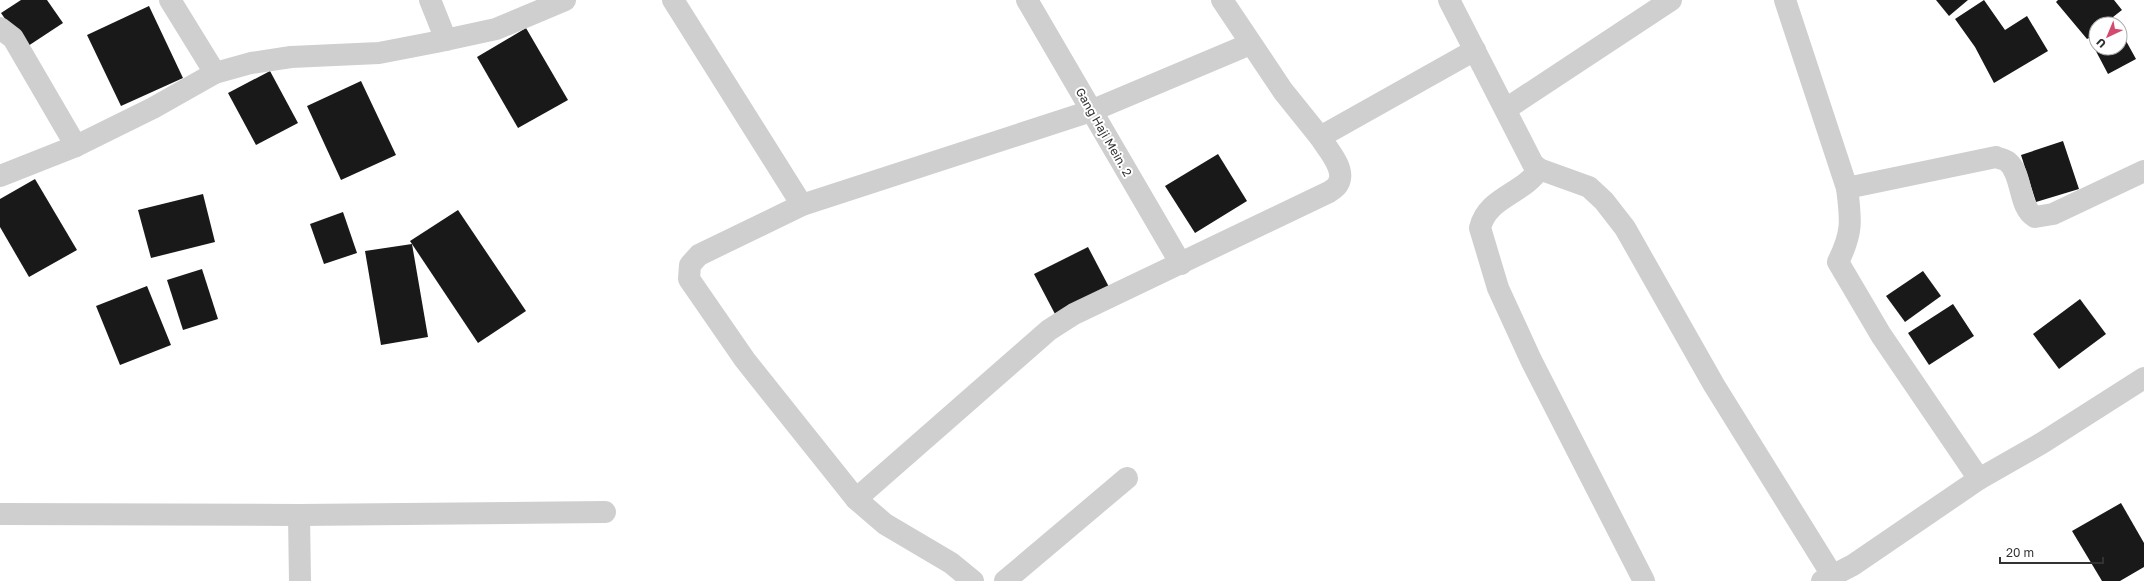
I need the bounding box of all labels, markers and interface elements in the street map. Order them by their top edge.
north arrow [2088,16,2128,56]
text: U [2093,36,2108,51]
street label: Gang Haji Mein. 2 [1073,85,1135,179]
scale bar [2000,539,2103,565]
text: 20 m [2006,545,2034,560]

